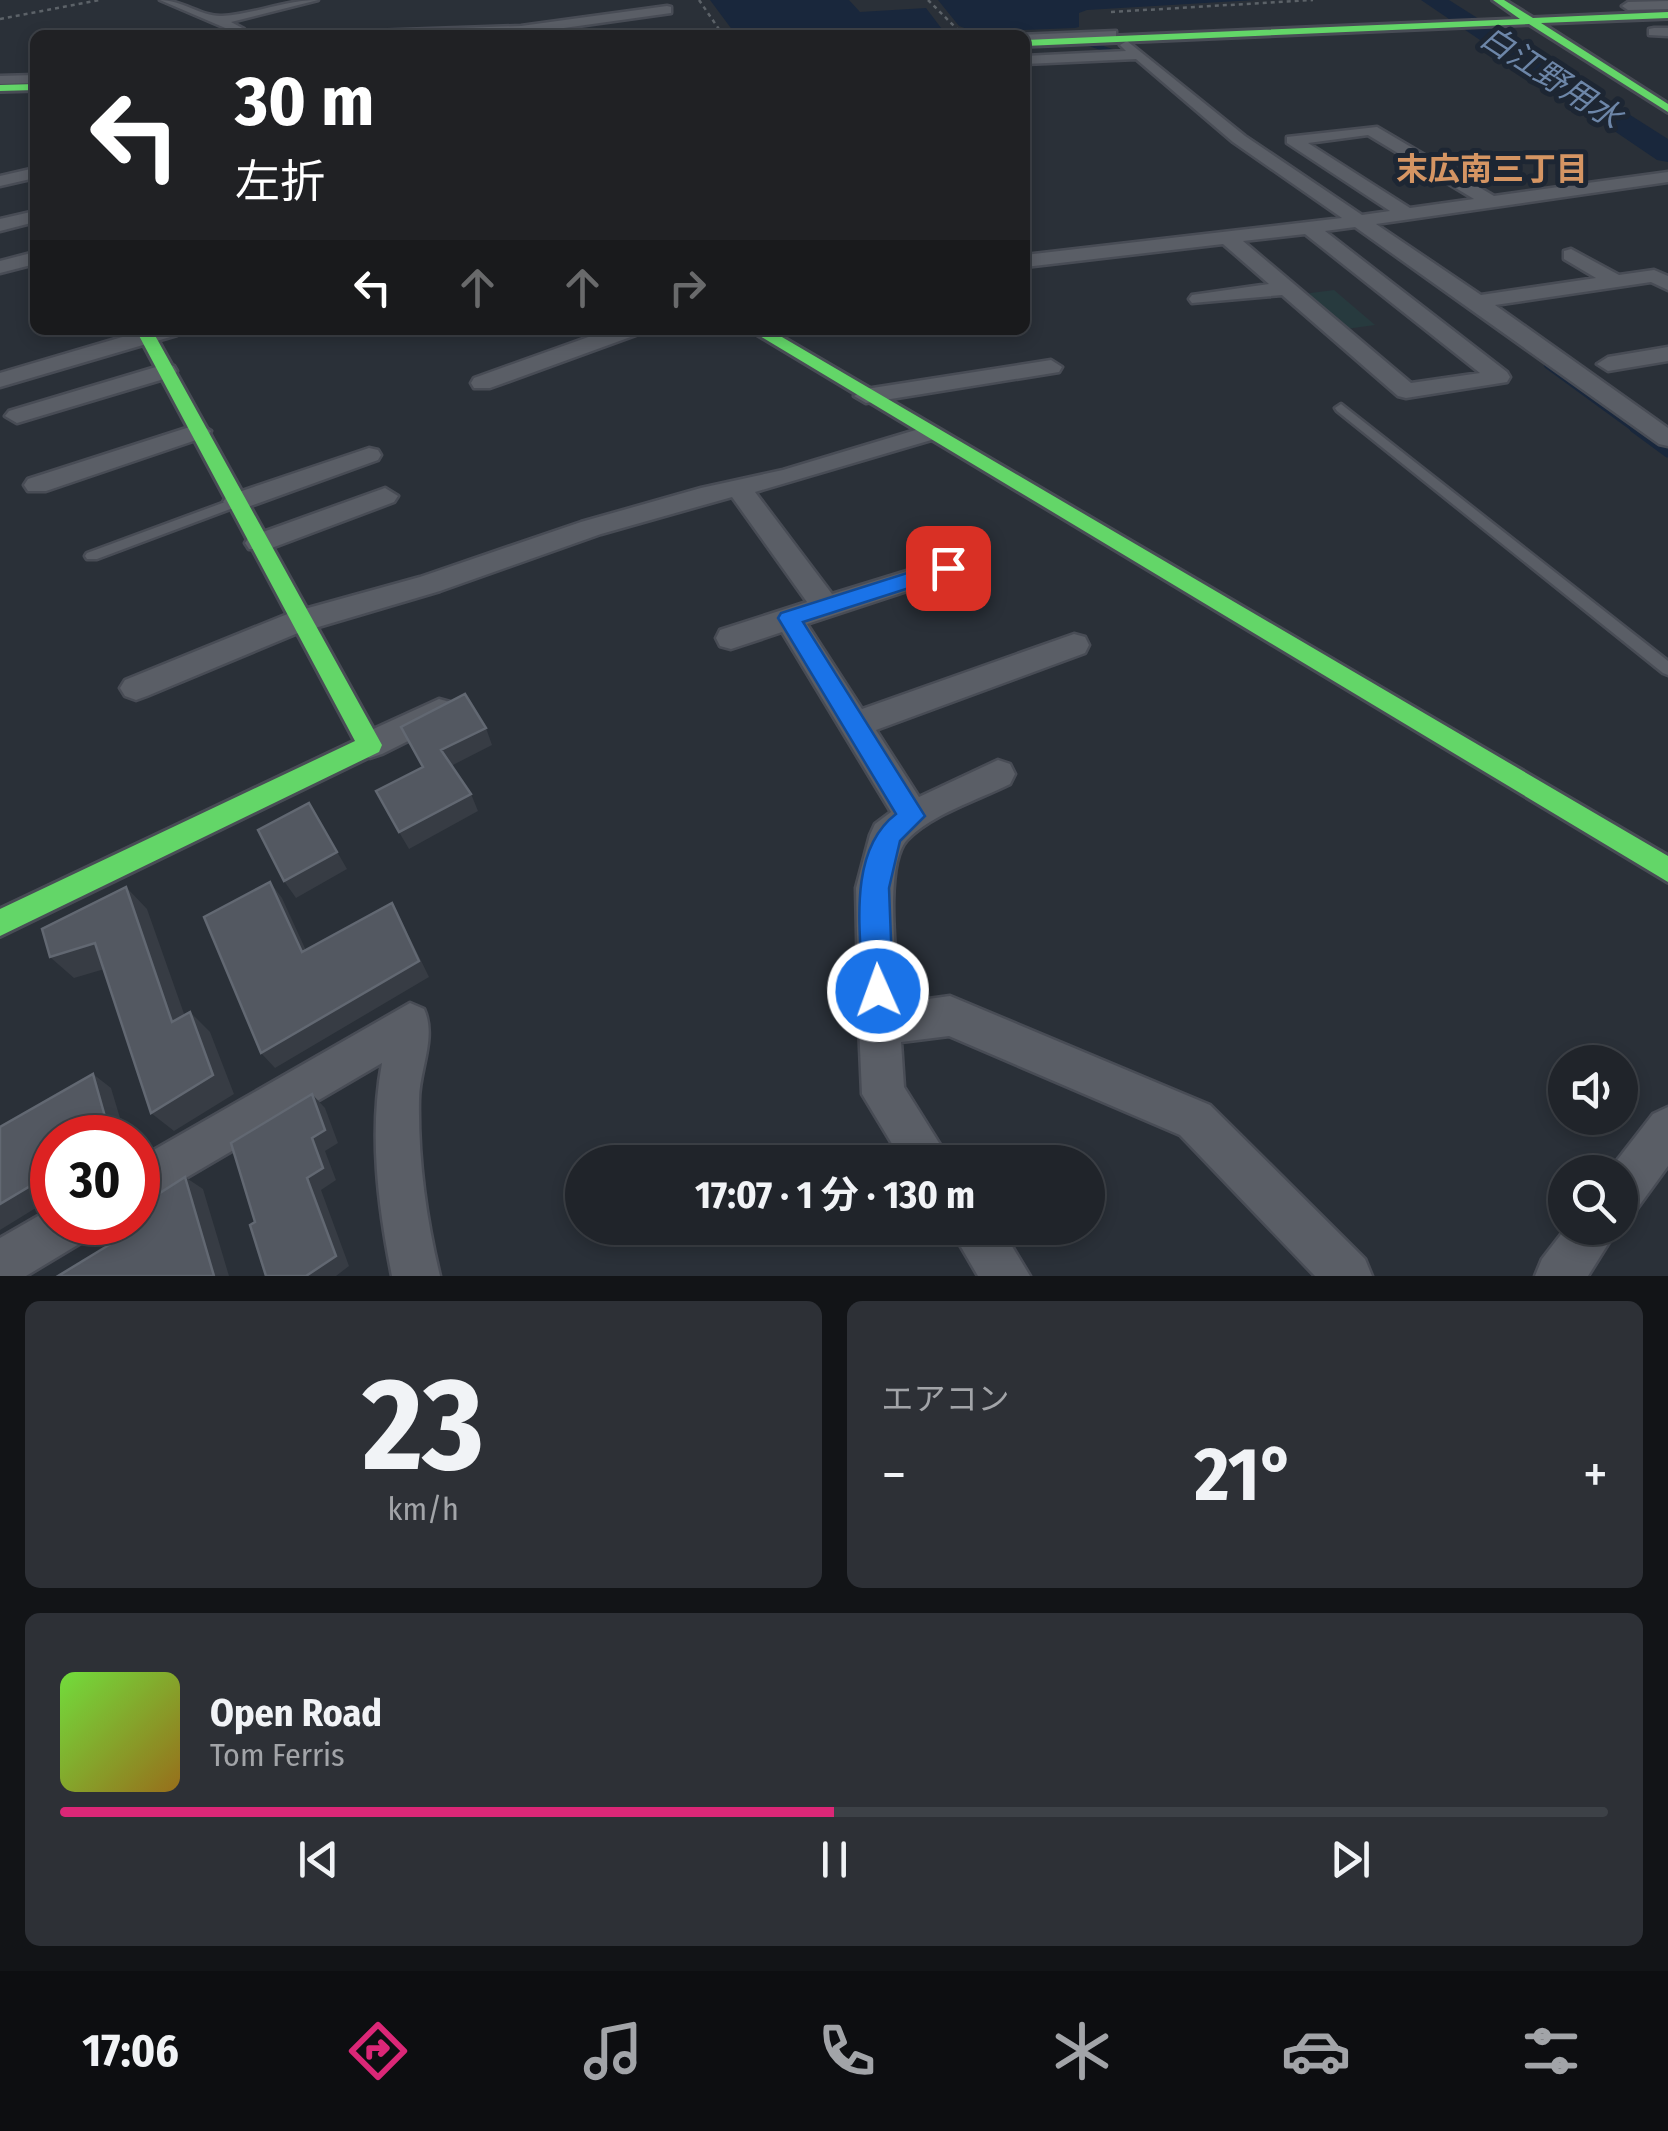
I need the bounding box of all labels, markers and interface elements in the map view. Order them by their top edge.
water label: 白江野用水 [1474,17,1631,138]
text: 30 m [235,60,374,144]
icon: left [70,70,200,200]
district label: 末広南三丁目 [1396,150,1588,188]
text: 左折 [235,155,325,209]
icon: left [345,260,400,315]
icon: ahead [450,260,505,315]
icon: ahead [555,260,610,315]
icon: right [660,260,715,315]
pin [906,526,991,611]
icon: arrive [921,541,976,596]
position arrow [826,939,930,1043]
map controls [1548,1045,1638,1245]
button: sound [1548,1045,1638,1135]
speed limit sign: 30 [30,1115,160,1245]
button: search [1548,1155,1638,1245]
text: 17:07 · 1 分 · 130 m [695,1172,975,1218]
text: 23 [362,1347,484,1503]
text: エアコン [882,1380,1010,1418]
text: 21° [1195,1430,1295,1520]
text: − [882,1442,906,1508]
text: + [1583,1442,1608,1508]
text: km/h [388,1490,459,1528]
text: Open Road [210,1690,382,1736]
text: Tom Ferris [210,1736,345,1774]
icon: previous [291,1832,346,1887]
icon: pause [807,1832,862,1887]
icon: next [1323,1832,1378,1887]
icon: directions [343,2016,413,2086]
icon: music [578,2016,648,2086]
icon: phone [812,2016,882,2086]
icon: climate [1047,2016,1117,2086]
icon: car [1281,2016,1351,2086]
icon: filters [1516,2016,1586,2086]
text: 17:06 [82,2024,179,2078]

